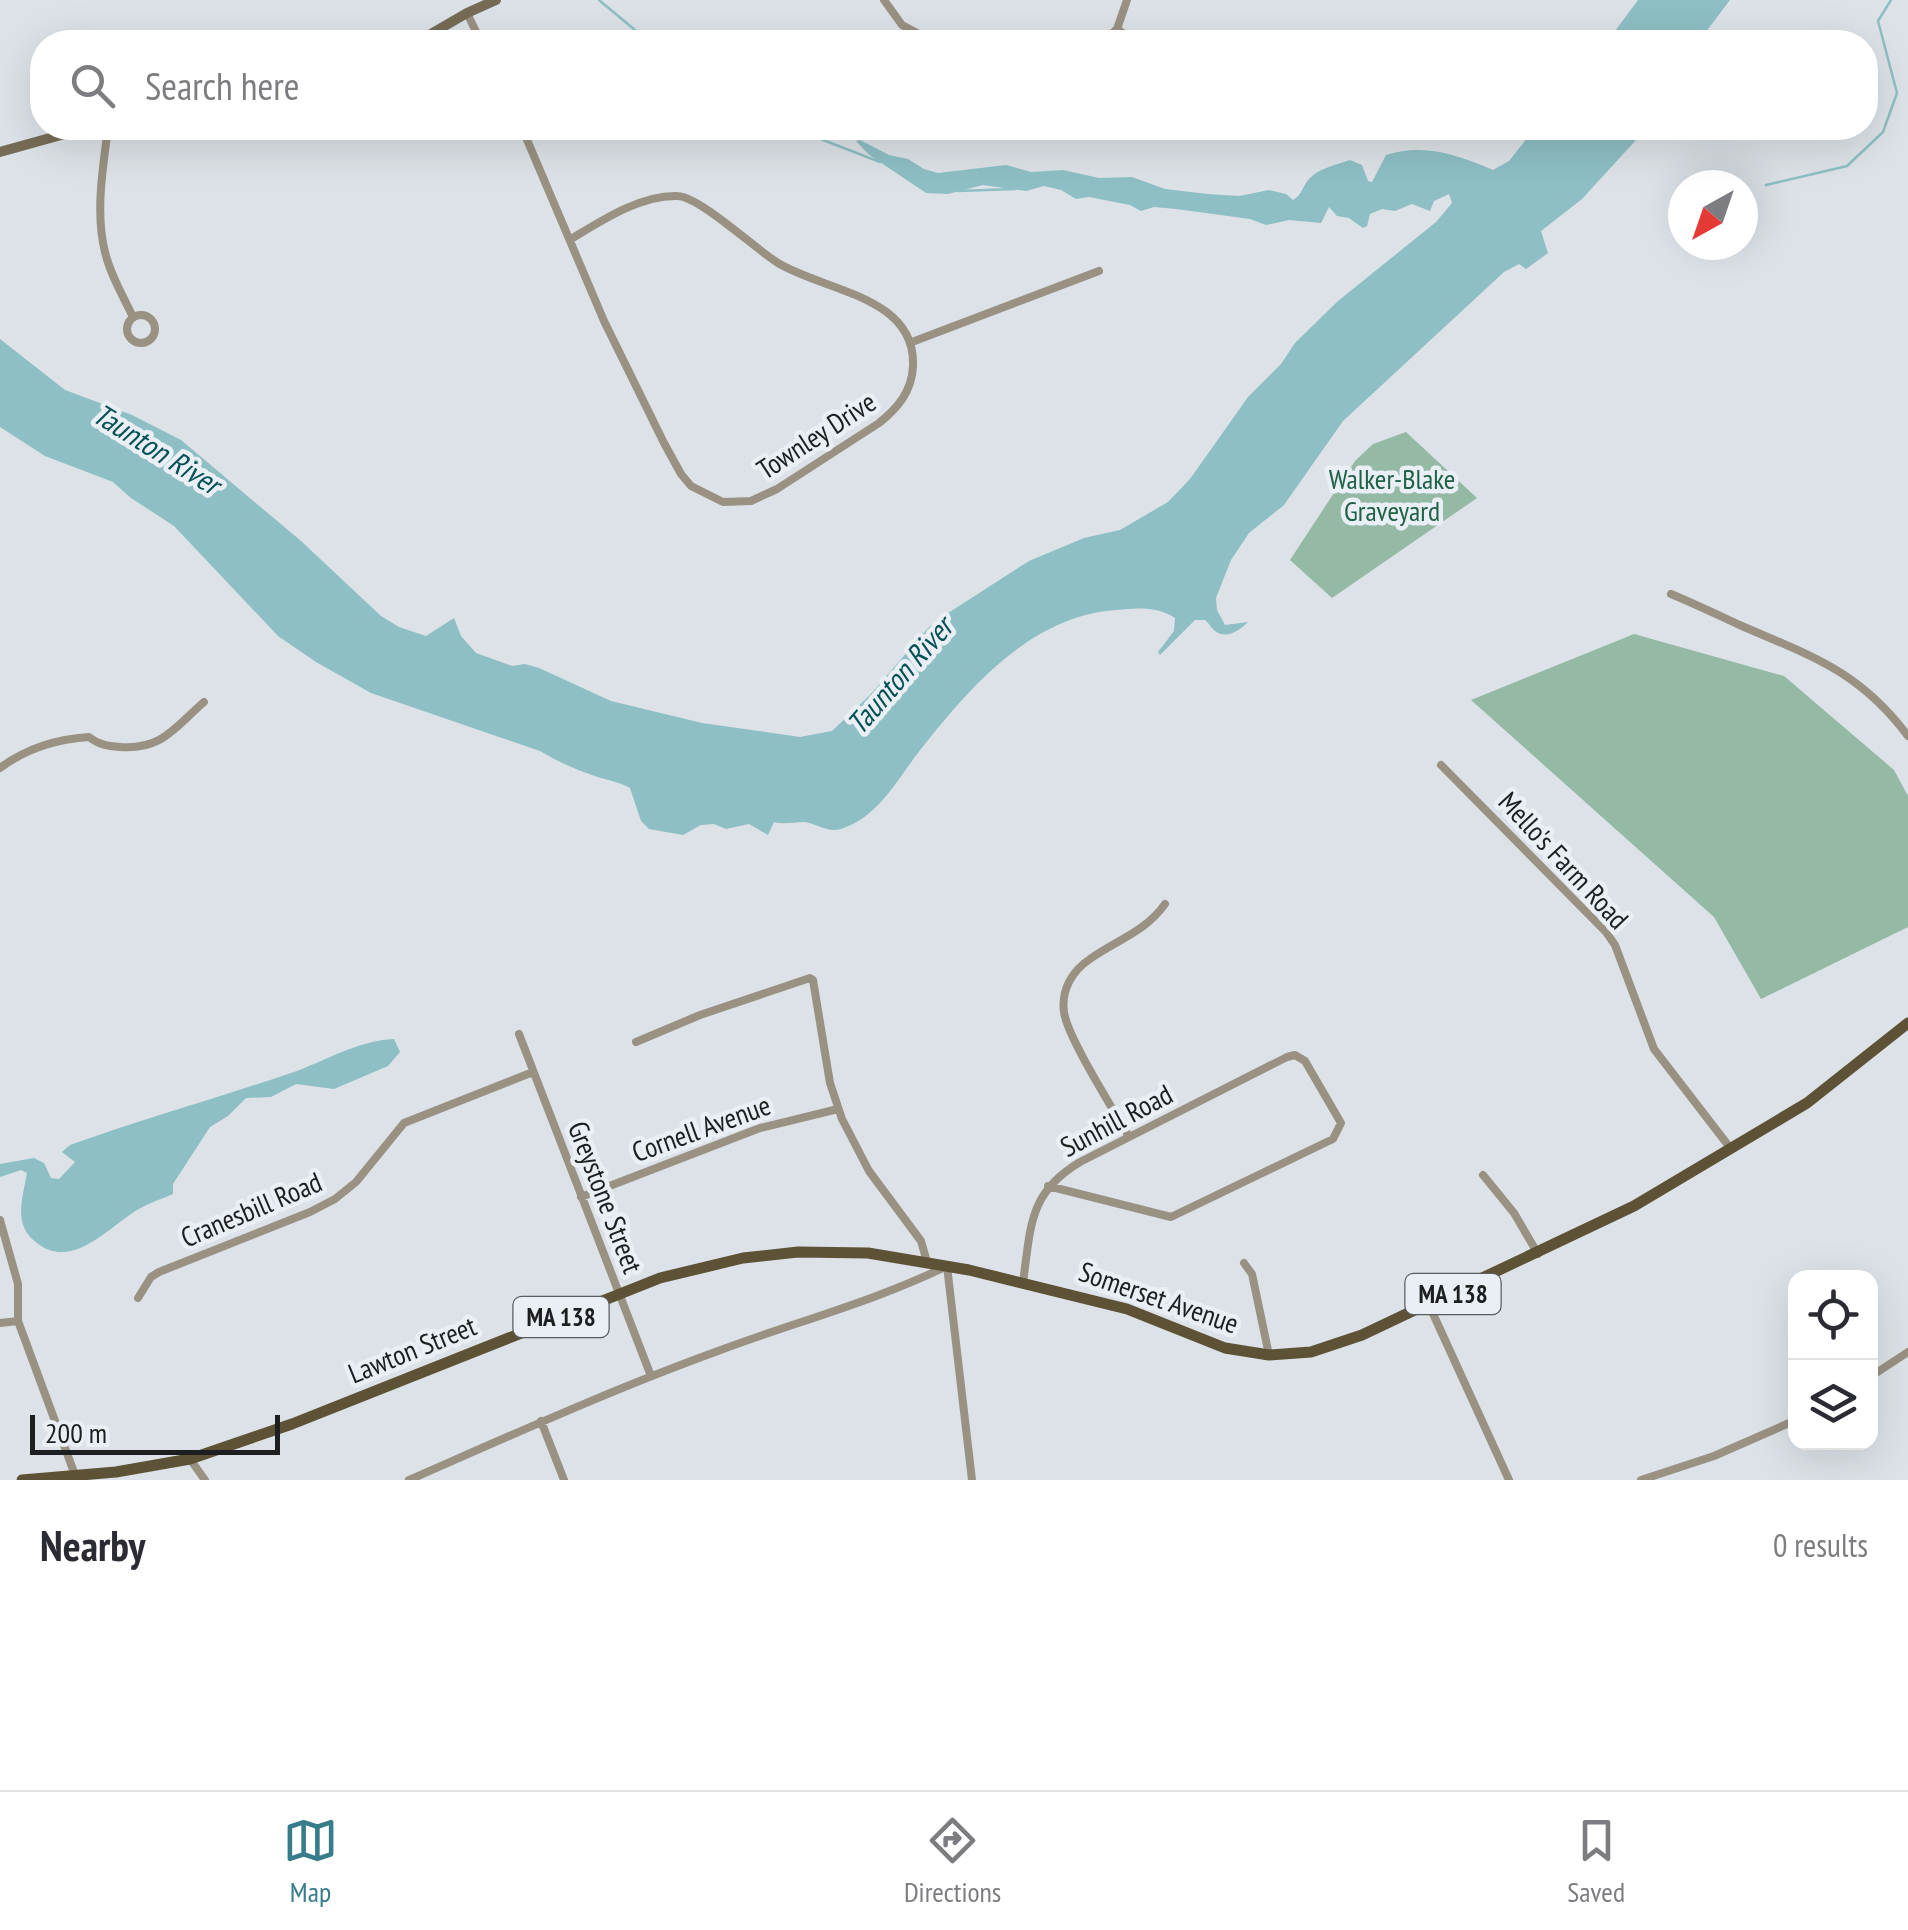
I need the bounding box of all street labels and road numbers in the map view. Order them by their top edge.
street label: Townley Drive [750,383,882,487]
street label: Mello's Farm Road [1491,784,1637,936]
street label: Sunhill Road [1054,1075,1178,1165]
street label: Cornell Avenue [627,1086,775,1170]
street label: Greystone Street [560,1116,652,1279]
street label: Cranesbill Road [175,1163,327,1255]
street label: Somerset Avenue [1074,1252,1244,1342]
road number: MA 138 [1406,1274,1500,1314]
road number: MA 138 [514,1297,608,1337]
street label: Lawton Street [343,1307,482,1391]

